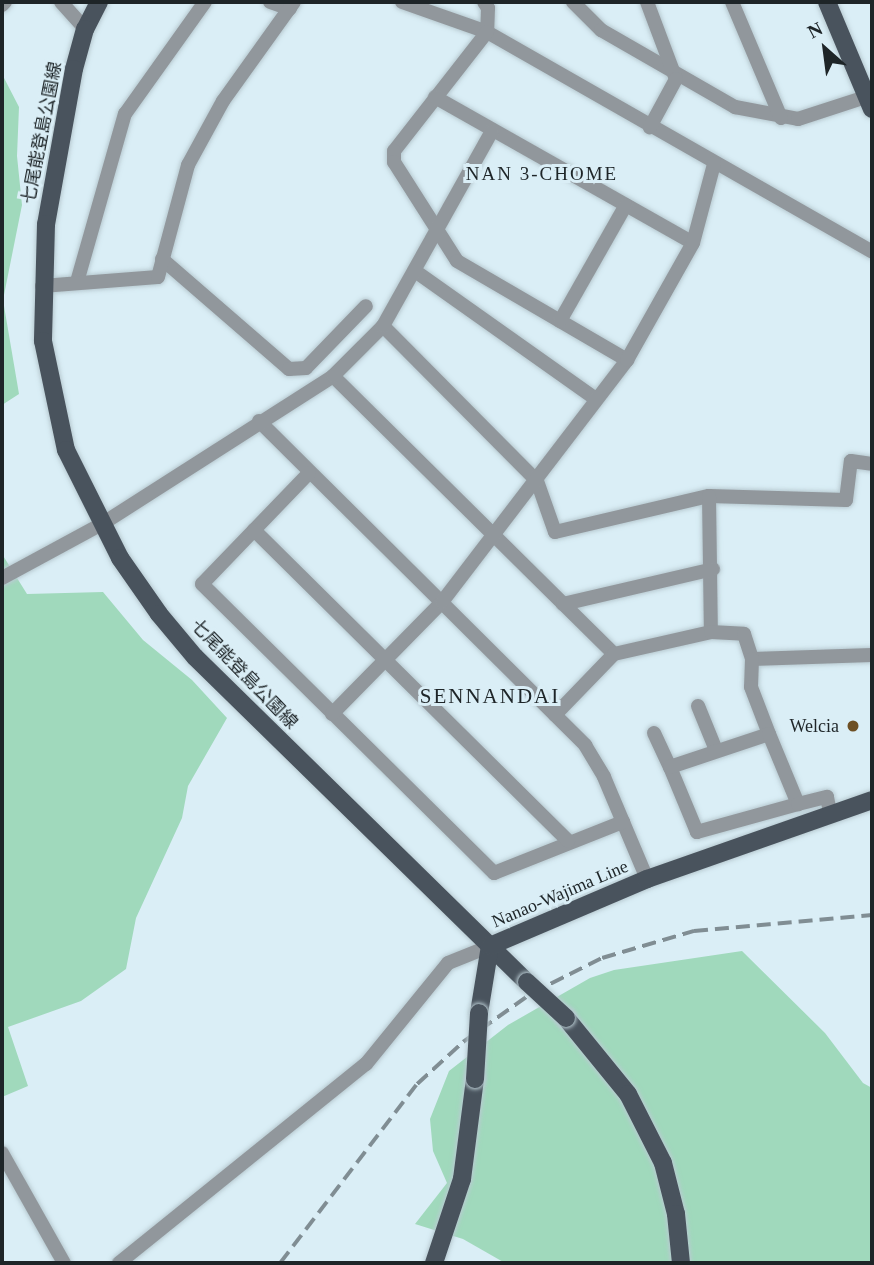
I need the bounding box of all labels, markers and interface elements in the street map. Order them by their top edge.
north arrow [790,14,860,84]
text: N [804,18,826,43]
street label: 七尾能登島公園線 [18,60,66,206]
district label: NAN 3-CHOME [467,163,617,185]
street label: 七尾能登島公園線 [186,615,302,733]
district label: SENNANDAI [421,683,559,709]
place label: Welcia [789,715,839,737]
marker: Welcia [845,718,861,734]
street label: Nanao-Wajima Line [489,856,631,932]

